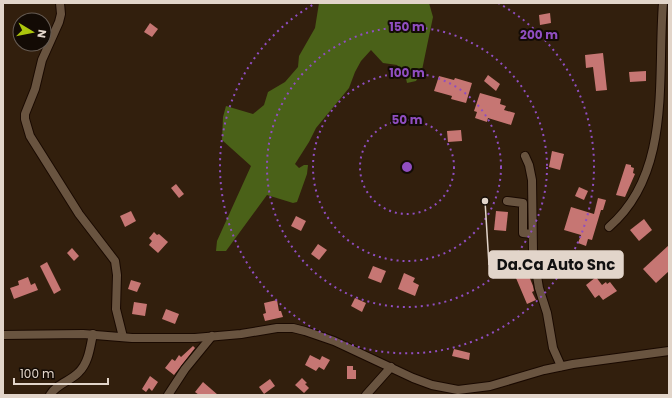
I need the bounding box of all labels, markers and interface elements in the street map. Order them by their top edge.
north arrow [12,12,52,52]
text: 150 m [389,18,425,35]
text: 200 m [520,26,558,43]
text: N [33,28,50,39]
text: 100 m [389,64,425,81]
text: 50 m [392,111,423,128]
centre of rings [400,160,414,174]
callout: Da.Ca Auto Snc [489,251,623,278]
text: Da.Ca Auto Snc [497,254,615,275]
scale bar [14,360,108,386]
text: 100 m [20,365,54,382]

